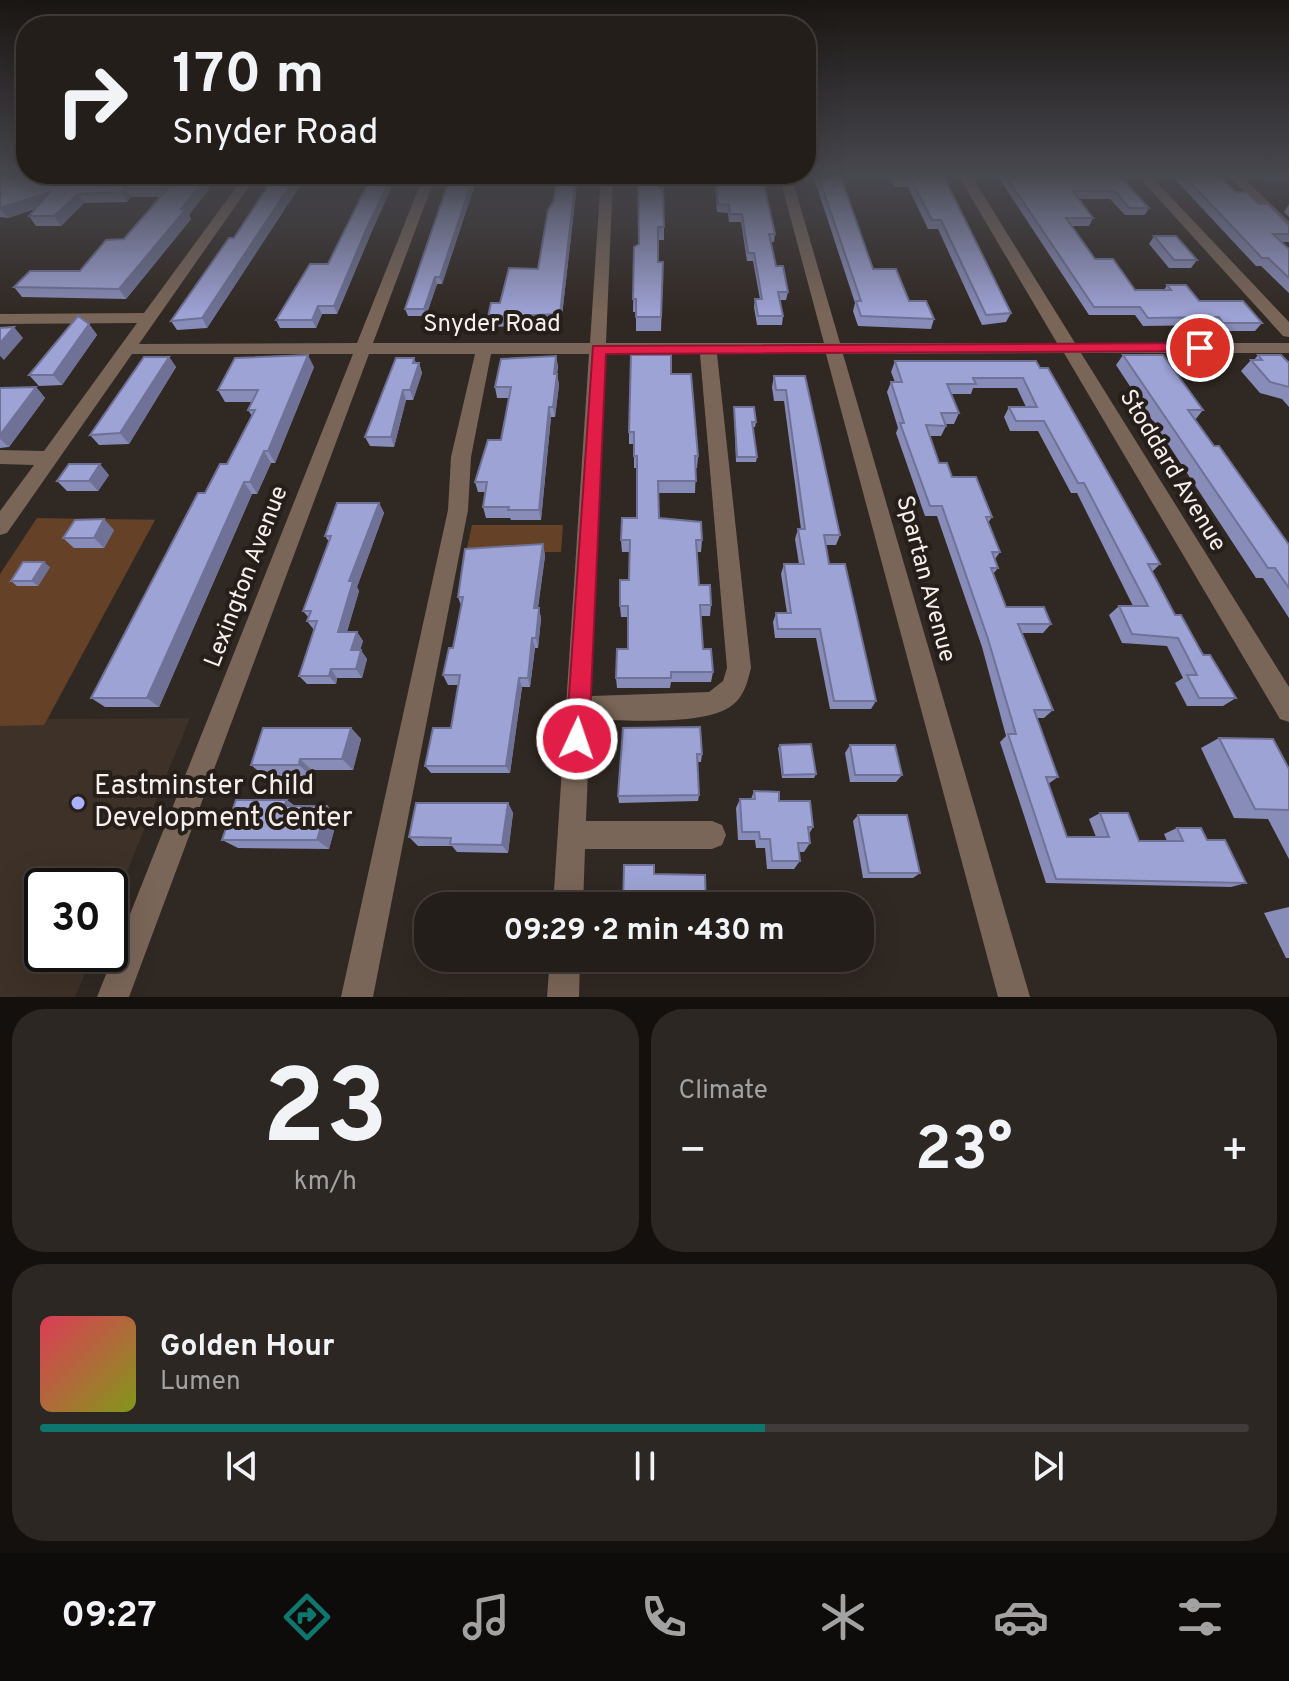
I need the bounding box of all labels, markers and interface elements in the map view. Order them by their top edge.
text: 170 m [172,42,324,112]
icon: right [40,48,144,152]
text: Snyder Road [172,111,378,157]
street label: Snyder Road [423,310,561,340]
pin [1166,314,1234,382]
icon: arrive [1178,326,1222,370]
street label: Stoddard Avenue [1112,385,1232,557]
street label: Lexington Avenue [199,482,295,672]
street label: Spartan Avenue [888,492,962,666]
position arrow [535,697,619,781]
place label: Eastminster Child Development Center [94,769,353,837]
marker: Eastminster Child Development Center [69,794,87,812]
speed limit sign: 30 [24,868,128,972]
text: 09:29 · 2 min · 430 m [504,913,784,950]
text: 23 [262,1048,388,1180]
text: Climate [679,1075,768,1108]
text: 23° [915,1115,1013,1191]
text: − [679,1125,707,1181]
text: + [1221,1125,1249,1181]
text: km/h [294,1166,357,1199]
text: Golden Hour [160,1329,334,1366]
text: Lumen [160,1366,241,1399]
icon: previous [220,1444,264,1488]
icon: pause [623,1444,667,1488]
icon: next [1026,1444,1070,1488]
icon: directions [279,1589,335,1645]
icon: music [458,1589,514,1645]
icon: phone [636,1589,692,1645]
icon: climate [815,1589,871,1645]
icon: car [993,1589,1049,1645]
icon: filters [1172,1589,1228,1645]
text: 09:27 [61,1594,157,1640]

